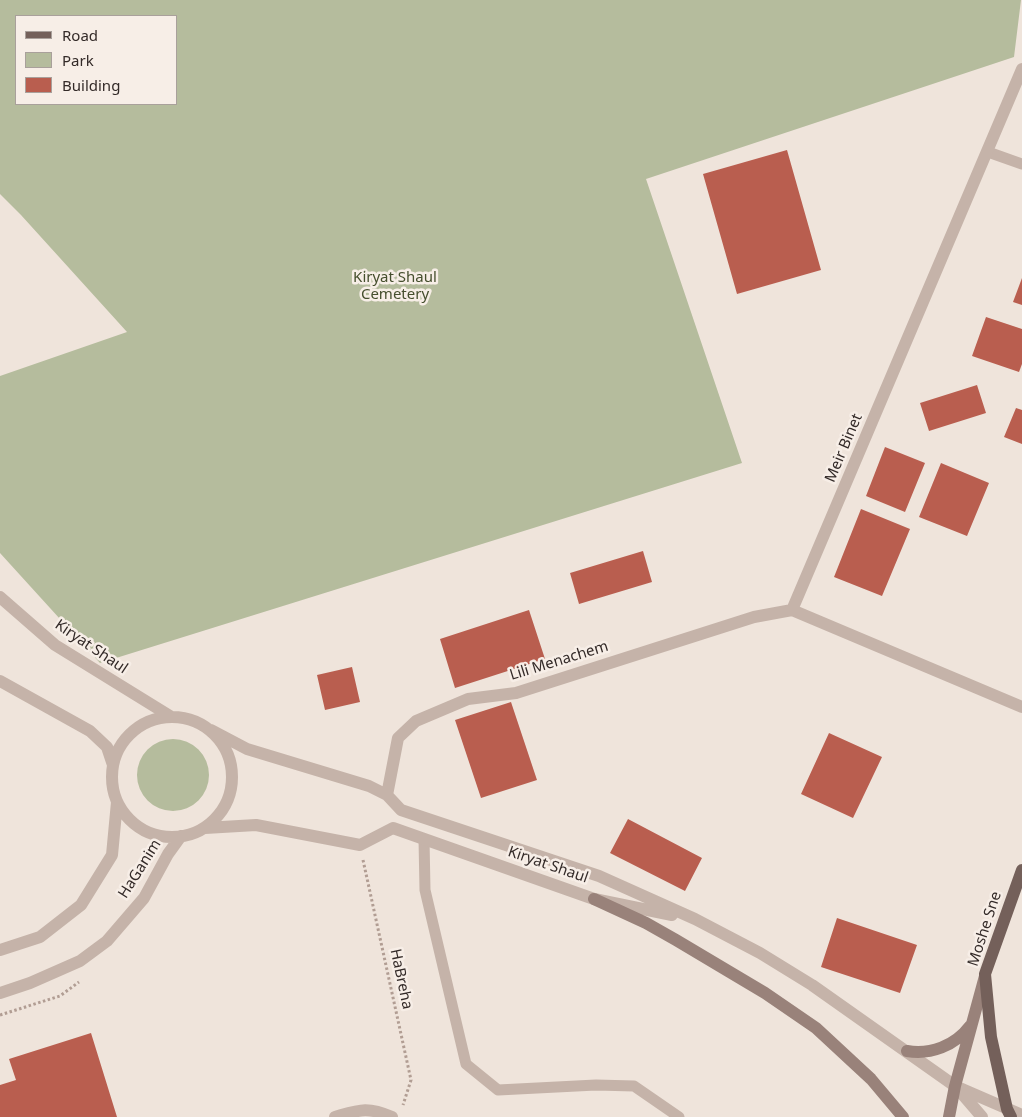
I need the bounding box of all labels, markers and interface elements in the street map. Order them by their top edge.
legend [15,15,178,105]
text: Road [62,25,98,45]
text: Park [62,50,94,70]
text: Building [62,75,120,95]
park label: Kiryat Shaul Cemetery [353,269,437,304]
street label: Meir Binet [821,411,867,485]
street label: Kiryat Shaul [51,616,131,678]
street label: Lili Menachem [508,637,610,685]
street label: HaGanim [115,836,165,902]
street label: Kiryat Shaul [505,843,591,887]
street label: Moshe Sne [964,889,1006,969]
street label: HaBreha [386,947,416,1011]

